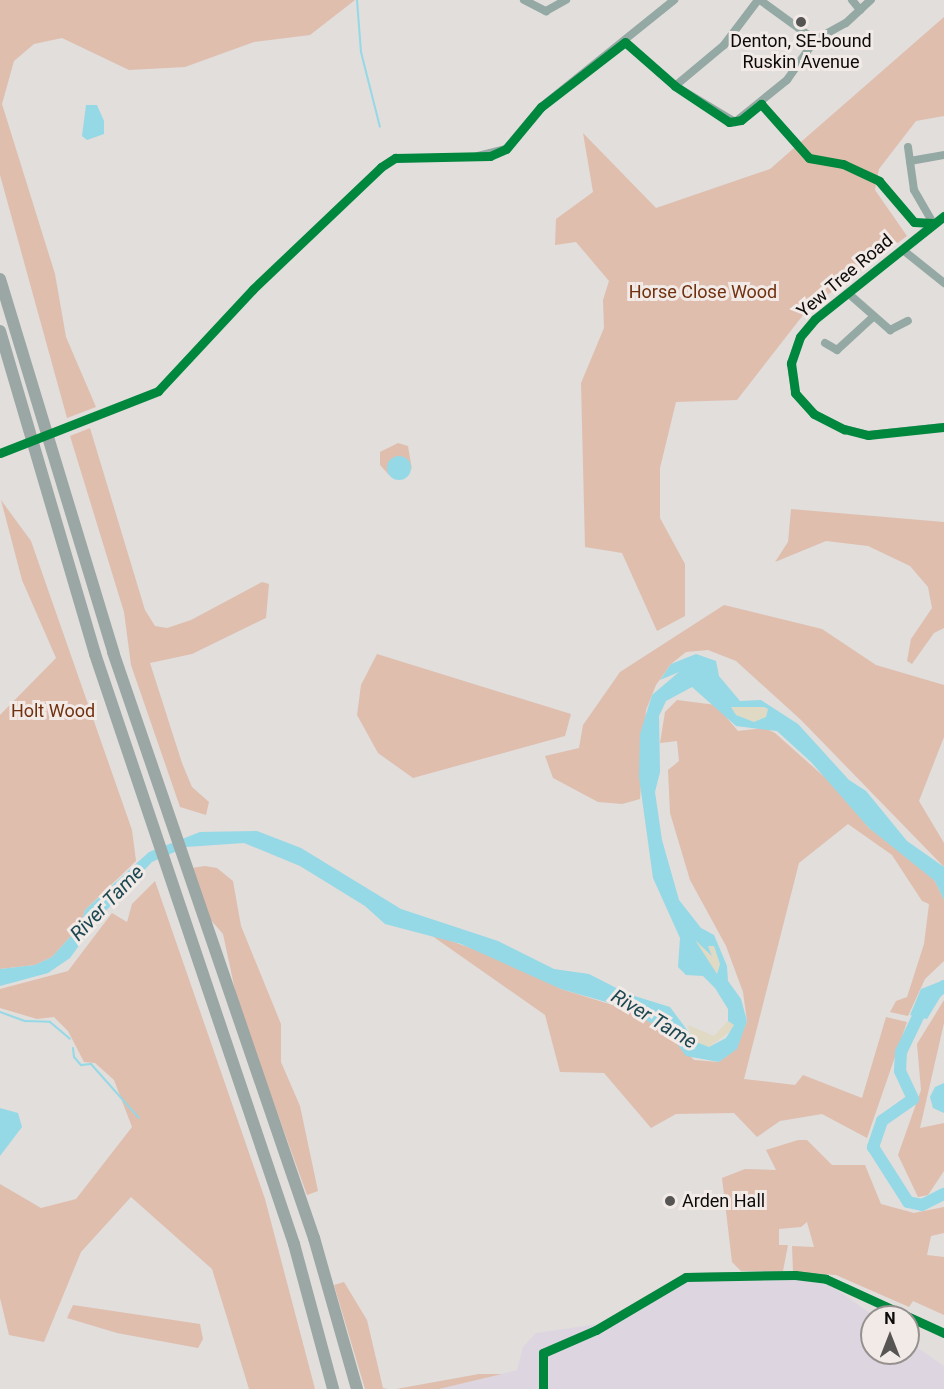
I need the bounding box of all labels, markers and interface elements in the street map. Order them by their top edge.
marker: Denton, SE-bound Ruskin Avenue [794,15,808,29]
place label: Denton, SE-bound Ruskin Avenue [730,31,872,74]
street label: Yew Tree Road [793,230,897,322]
park label: Horse Close Wood [629,281,777,303]
park label: Holt Wood [11,700,95,722]
water label: River Tame [65,860,149,946]
water label: River Tame [607,984,701,1054]
place label: Arden Hall [682,1190,765,1212]
marker: Arden Hall [663,1194,677,1208]
north arrow [860,1305,920,1365]
text: N [884,1309,896,1328]

